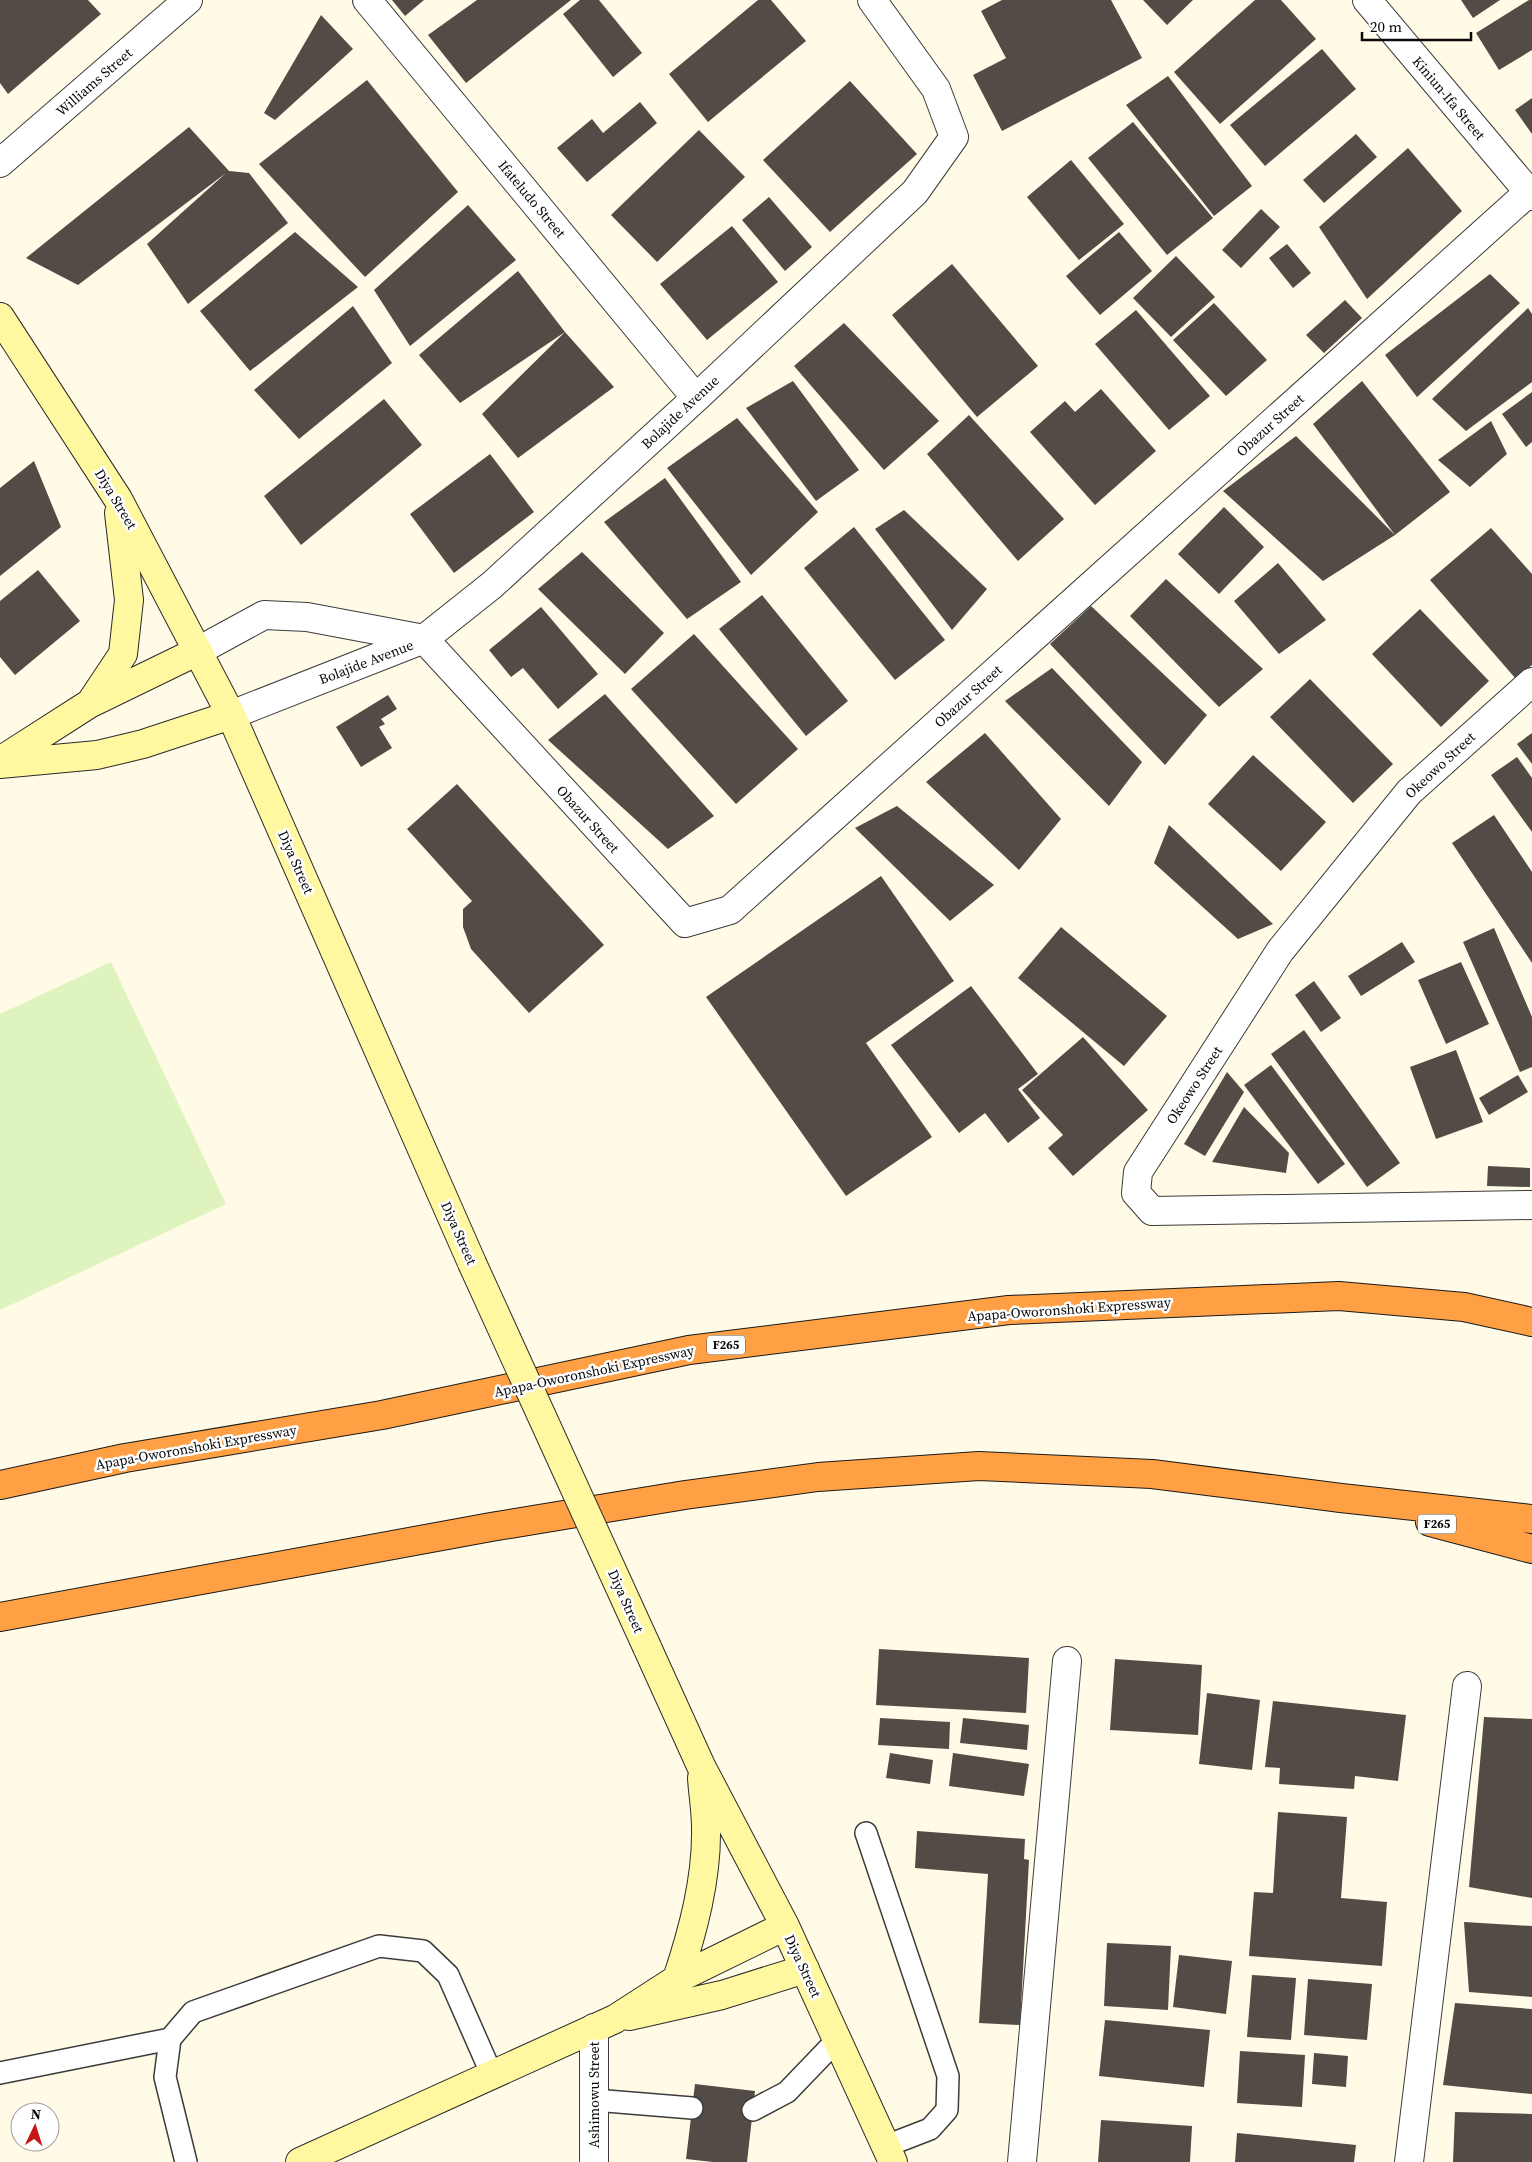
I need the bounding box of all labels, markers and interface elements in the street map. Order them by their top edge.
scale bar [1362,10,1471,42]
text: 20 m [1370,16,1402,37]
street label: Williams Street [52,43,137,121]
street label: Kiniun-Ifa Street [1408,52,1490,144]
street label: Ifateludo Street [494,156,571,242]
street label: Bolajide Avenue [637,371,723,453]
street label: Obazur Street [1232,389,1309,461]
street label: Diya Street [90,465,142,533]
street label: Bolajide Avenue [316,635,416,689]
street label: Obazur Street [930,660,1007,732]
street label: Okeowo Street [1400,727,1480,803]
street label: Obazur Street [552,781,624,858]
street label: Diya Street [273,827,319,897]
street label: Okeowo Street [1161,1042,1227,1128]
street label: Diya Street [436,1198,482,1268]
street label: Apapa-Oworonshoki Expressway [967,1292,1172,1326]
road number: F265 [707,1336,745,1354]
street label: Apapa-Oworonshoki Expressway [492,1340,697,1402]
street label: Apapa-Oworonshoki Expressway [94,1419,299,1475]
road number: F265 [1418,1515,1456,1534]
street label: Diya Street [603,1566,649,1636]
street label: Diya Street [780,1931,826,2001]
street label: Ashimowu Street [584,2041,604,2148]
north arrow [10,2102,60,2152]
text: N [30,2104,42,2124]

